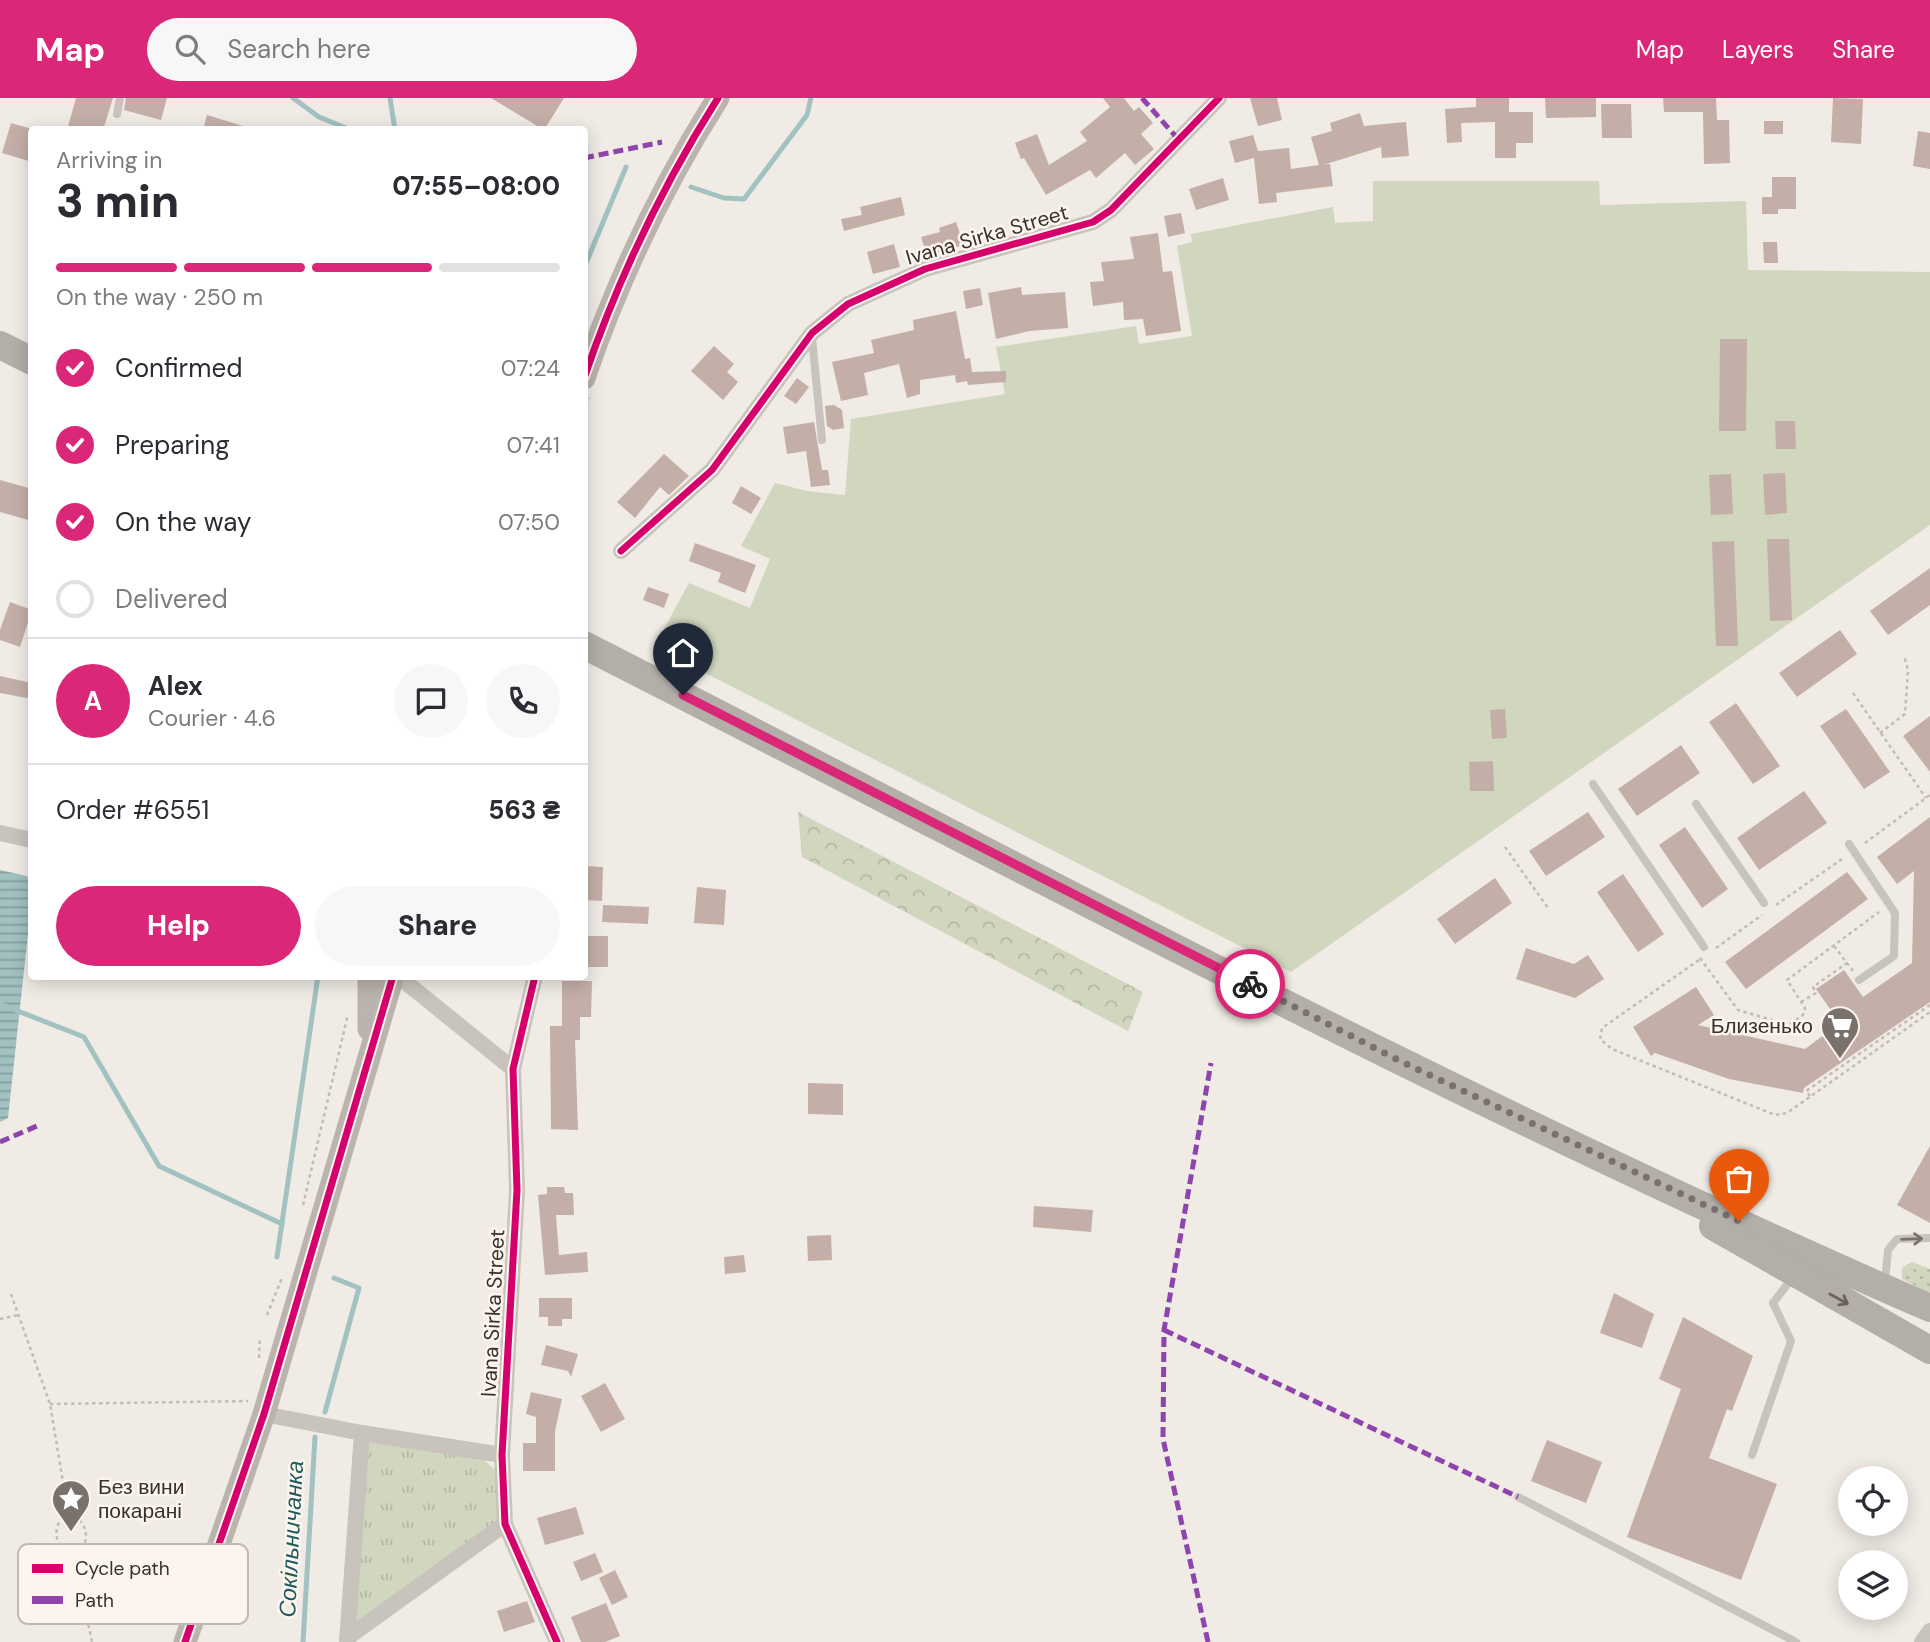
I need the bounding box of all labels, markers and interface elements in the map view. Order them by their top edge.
search box [147,18,637,81]
text: Map [35,28,105,71]
icon: search [171,30,209,68]
text: Search here [227,32,371,66]
text: Map [1636,34,1684,65]
text: Layers [1722,34,1794,65]
text: Share [1832,34,1895,65]
text: Arriving in [56,145,162,175]
text: 07:55–08:00 [392,169,560,203]
text: 3 min [56,171,179,231]
street label: Ivana Sirka Street [902,198,1072,272]
text: On the way · 250 m [56,282,263,312]
icon: check [56,349,94,387]
text: Confirmed [115,351,242,385]
text: 07:24 [501,353,560,383]
icon: check [56,426,94,464]
text: Preparing [115,428,230,462]
text: 07:41 [507,430,560,460]
icon: check [56,503,94,541]
text: On the way [115,505,251,539]
text: 07:50 [498,507,560,537]
text: Delivered [115,582,228,616]
pin [653,623,713,695]
icon: home [664,634,702,672]
button: chat [394,664,468,738]
button: phone [486,664,560,738]
text: Alex [148,669,203,703]
text: A [84,684,102,718]
text: Courier · 4.6 [148,703,276,733]
text: Order #6551 [56,793,209,827]
text: 563 ₴ [488,793,560,827]
button: Help [56,886,301,966]
button: Share [315,886,560,966]
courier [1215,949,1285,1019]
icon: bike [1231,965,1269,1003]
supermarket icon: Близенько [1819,1005,1861,1060]
place label: Близенько [1711,1012,1813,1040]
pin [1709,1149,1769,1221]
icon: bag [1720,1160,1758,1198]
street label: Ivana Sirka Street [475,1228,511,1398]
one-way arrow [1900,1232,1923,1245]
one-way arrow [1829,1292,1849,1306]
water label: Сокільничанка [272,1460,310,1618]
map controls [1838,1466,1908,1620]
button: locate [1838,1466,1908,1536]
place label: Без вини покарані [98,1473,184,1525]
place icon: Без вини покарані [50,1478,92,1533]
legend [18,1544,248,1624]
button: layers [1838,1550,1908,1620]
text: Cycle path [75,1556,170,1581]
text: Path [75,1588,114,1613]

